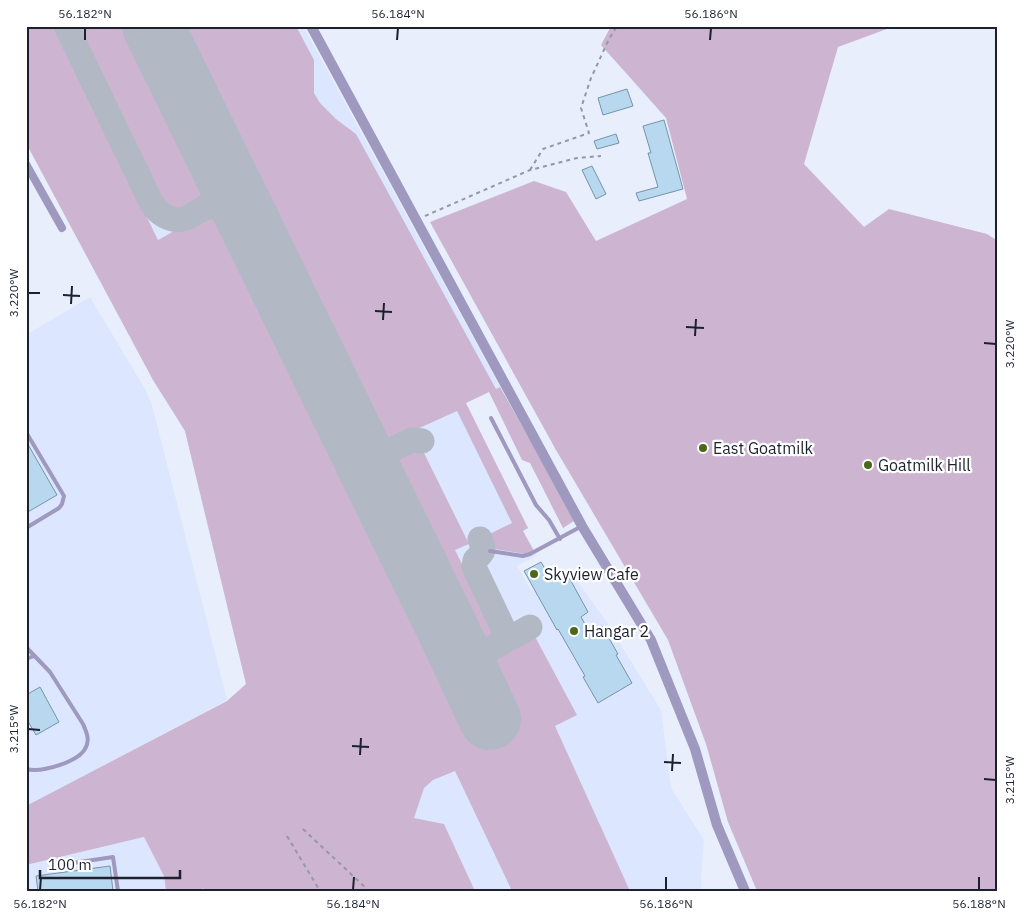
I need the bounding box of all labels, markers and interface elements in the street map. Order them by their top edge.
text: 56.182°N [58,6,112,21]
text: 56.184°N [371,6,425,21]
text: 56.186°N [684,6,738,21]
text: 3.220°W [6,269,21,317]
text: 3.220°W [1002,320,1017,368]
place label: East Goatmilk [713,438,814,458]
marker: East Goatmilk [697,442,709,454]
place label: Goatmilk Hill [878,455,971,475]
marker: Goatmilk Hill [862,459,874,471]
place label: Skyview Cafe [544,564,639,584]
marker: Skyview Cafe [528,568,540,580]
place label: Hangar 2 [584,621,649,641]
marker: Hangar 2 [568,625,580,637]
text: 3.215°W [6,705,21,753]
text: 3.215°W [1002,756,1017,804]
scale bar [40,847,180,879]
text: 100 m [48,855,92,874]
text: 56.182°N [13,896,67,911]
text: 56.184°N [326,896,380,911]
text: 56.186°N [639,896,693,911]
text: 56.188°N [952,896,1006,911]

